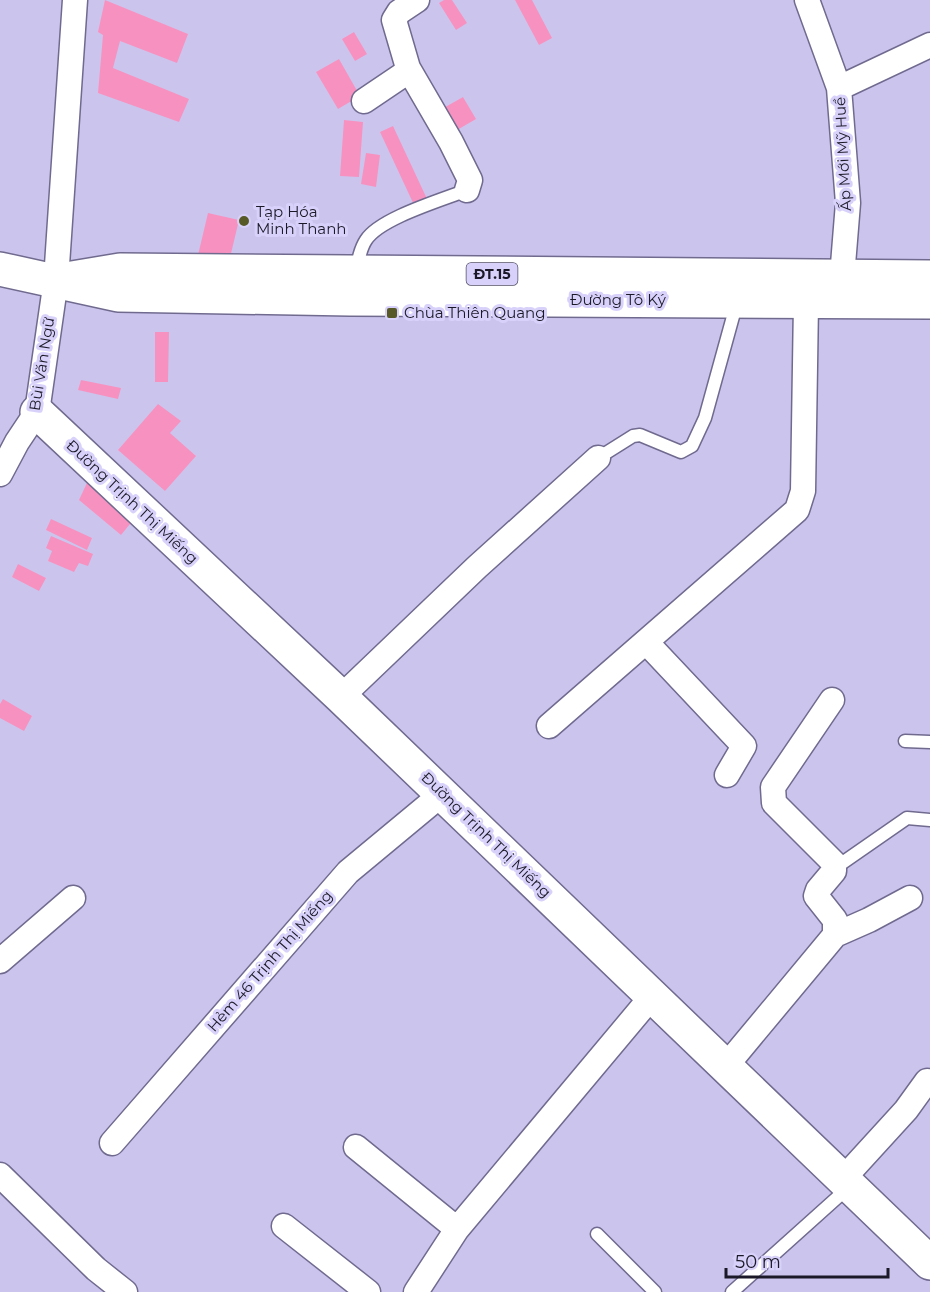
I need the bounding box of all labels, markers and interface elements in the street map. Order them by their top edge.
street label: Ấp Mới Mỹ Huề [830,96,855,212]
place label: Tạp Hóa Minh Thanh [256,202,346,238]
marker: Tạp Hóa Minh Thanh [237,214,251,228]
road number: ĐT.15 [466,263,518,285]
street label: Đường Tô Ký [570,290,667,309]
place label: Chùa Thiên Quang [404,303,545,322]
marker: Chùa Thiên Quang [385,306,399,320]
street label: Bùi Văn Ngữ [25,316,58,412]
street label: Đường Trịnh Thị Miếng [63,436,202,568]
street label: Đường Trịnh Thị Miếng [417,768,555,902]
street label: Hẻm 46 Trịnh Thị Miếng [203,886,336,1035]
scale bar [726,1241,888,1279]
text: 50 m [735,1251,781,1273]

